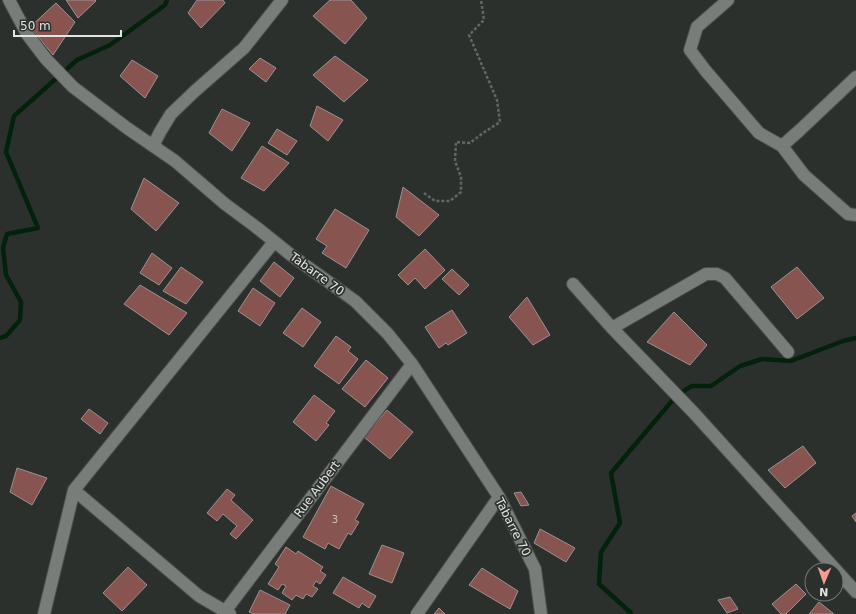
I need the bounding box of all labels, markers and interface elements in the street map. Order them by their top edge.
scale bar [14,12,121,38]
text: 50 m [20,19,51,33]
street label: Tabarre 70 [286,249,347,298]
street label: Rue Aubert [291,458,343,520]
street label: Tabarre 70 [492,495,534,558]
house number: 3 [332,514,338,525]
north arrow [804,562,844,602]
text: N [819,585,829,598]

